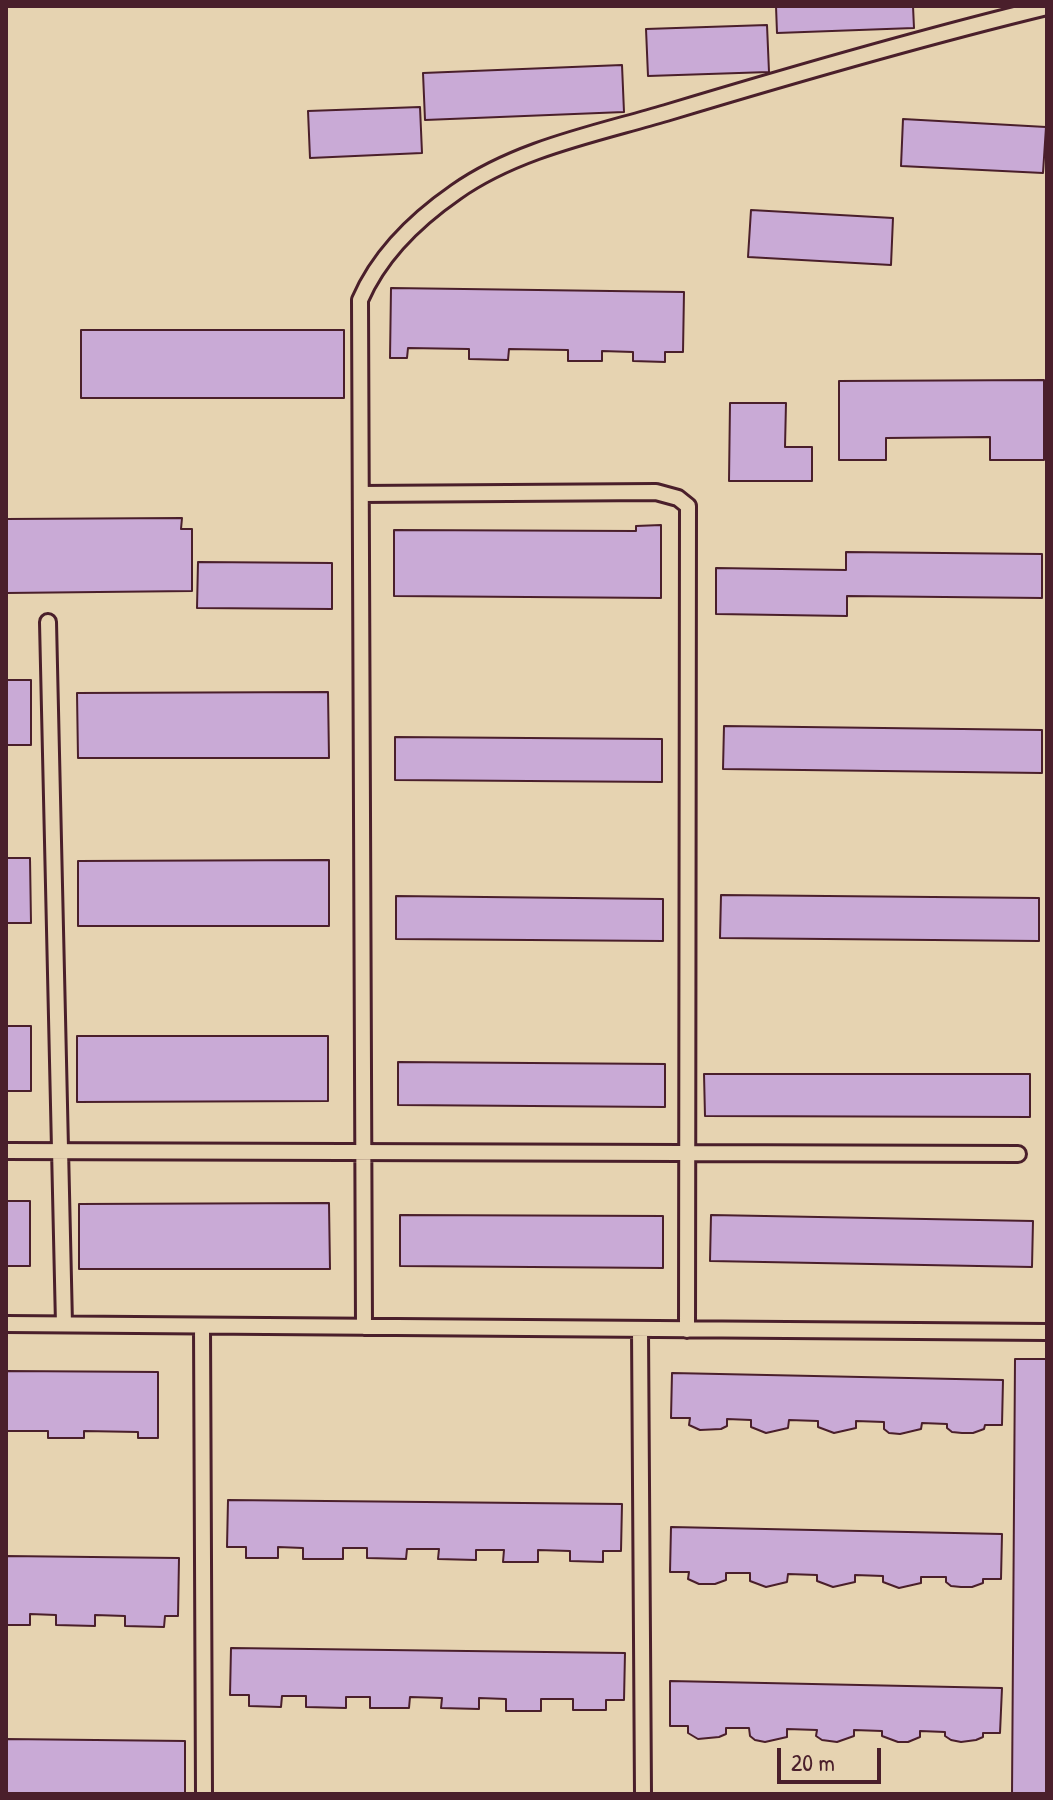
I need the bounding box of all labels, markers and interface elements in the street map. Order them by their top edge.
scale bar [781,1732,885,1782]
text: 20 m [791,1746,835,1778]

